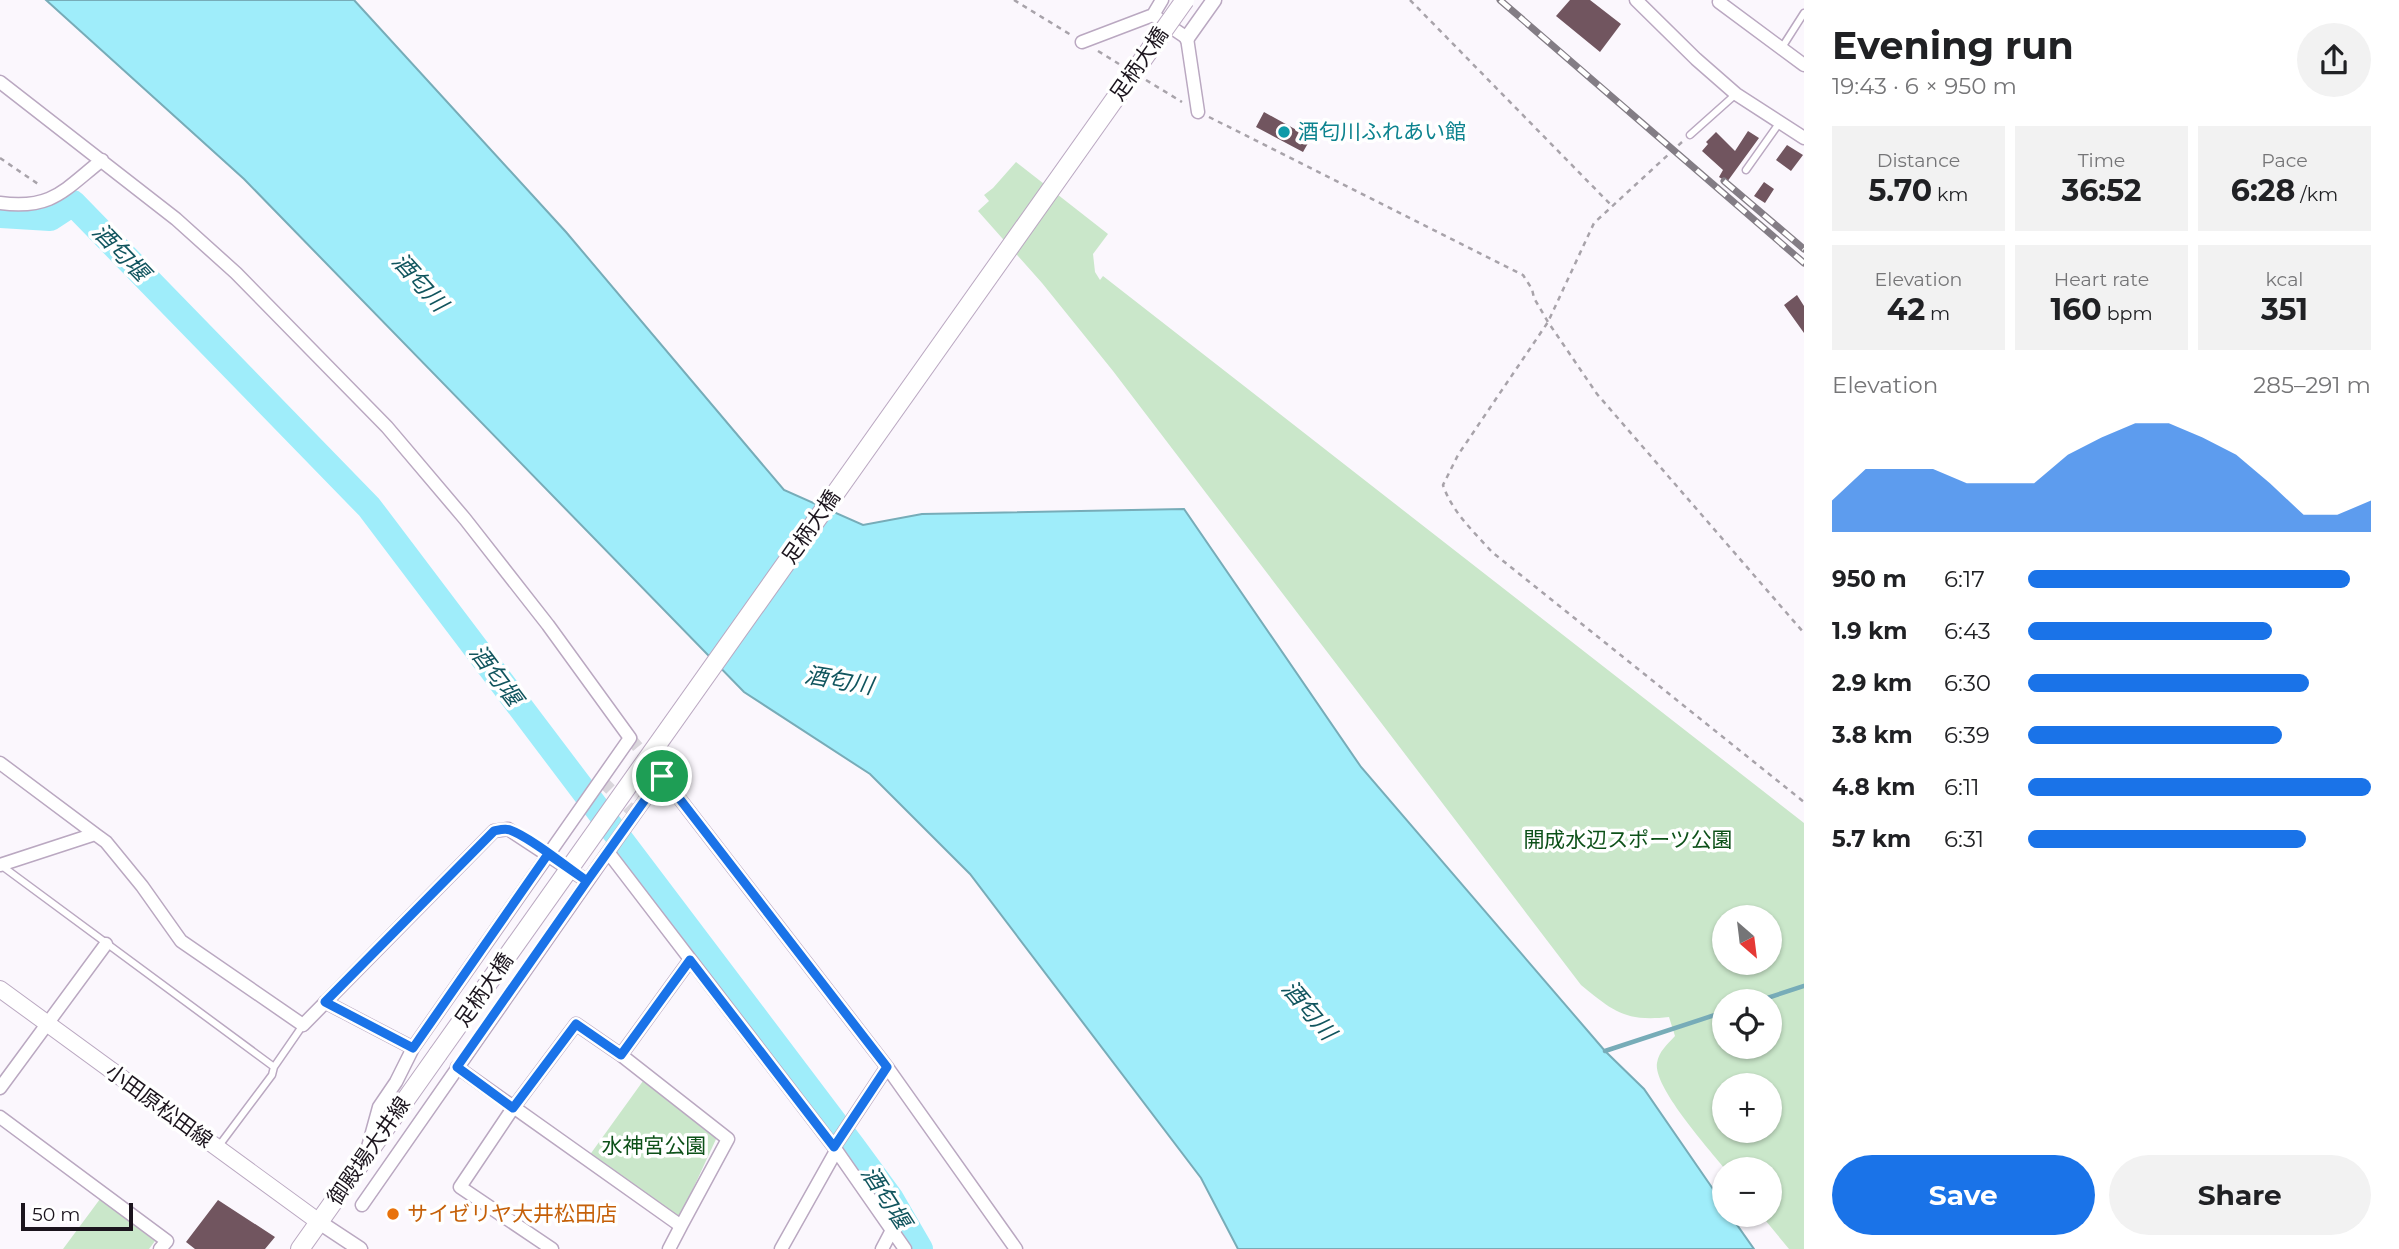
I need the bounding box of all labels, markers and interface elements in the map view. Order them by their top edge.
street label: 足柄大橋 [1104,22,1173,105]
text: Evening run [1832,22,2074,69]
button: share [2297,23,2371,97]
text: 19:43 · 6 × 950 m [1832,72,2017,100]
place label: 酒匂川ふれあい館 [1298,119,1466,144]
marker: 酒匂川ふれあい館 [1276,124,1292,140]
text: Distance [1877,149,1960,172]
text: Time [2078,149,2125,172]
text: Pace [2261,149,2308,172]
text: 5.70 [1869,172,1932,209]
text: 36:52 [2061,172,2142,209]
text: 6:28 [2231,172,2295,209]
text: km [1932,183,1968,206]
text: /km [2295,183,2338,206]
water label: 酒匂堰 [87,217,158,289]
water label: 酒匂川 [387,247,455,319]
text: Elevation [1875,268,1962,291]
text: Heart rate [2054,268,2149,291]
text: kcal [2266,268,2303,291]
text: 42 [1887,291,1925,328]
text: 160 [2050,291,2102,328]
text: 351 [2261,291,2308,328]
text: m [1925,302,1950,325]
text: bpm [2102,302,2153,325]
text: Elevation [1832,371,1938,399]
text: 285–291 m [2253,371,2371,399]
street label: 足柄大橋 [776,485,845,568]
text: 950 m [1832,565,1907,593]
text: 6:17 [1944,565,1985,593]
text: 1.9 km [1832,617,1907,645]
text: 6:43 [1944,617,1991,645]
water label: 酒匂堰 [464,639,530,714]
water label: 酒匂川 [803,660,878,700]
text: 2.9 km [1832,669,1912,697]
text: 6:30 [1944,669,1991,697]
text: 3.8 km [1832,721,1913,749]
text: 6:39 [1944,721,1990,749]
pin [632,746,692,806]
icon: arrive [643,757,681,795]
text: 4.8 km [1832,773,1915,801]
text: 6:11 [1944,773,1980,801]
text: 5.7 km [1832,825,1911,853]
text: 6:31 [1944,825,1984,853]
park label: 開成水辺スポーツ公園 [1523,827,1733,852]
north arrow [1712,905,1782,975]
map controls [1712,905,1782,1227]
street label: 足柄大橋 [449,948,518,1031]
water label: 酒匂川 [1276,975,1344,1048]
button: locate [1712,989,1782,1059]
street label: 小田原松田線 [101,1058,218,1153]
button: + [1712,1073,1782,1143]
street label: 御殿場大井線 [322,1092,415,1209]
park label: 水神宮公園 [602,1133,707,1158]
button: Save [1832,1155,2095,1235]
button: Share [2109,1155,2371,1235]
button: − [1712,1157,1782,1227]
water label: 酒匂堰 [855,1160,919,1237]
scale bar [21,1200,133,1232]
place label: サイゼリヤ大井松田店 [407,1201,617,1226]
text: 50 m [32,1203,80,1226]
marker: サイゼリヤ大井松田店 [385,1206,401,1222]

